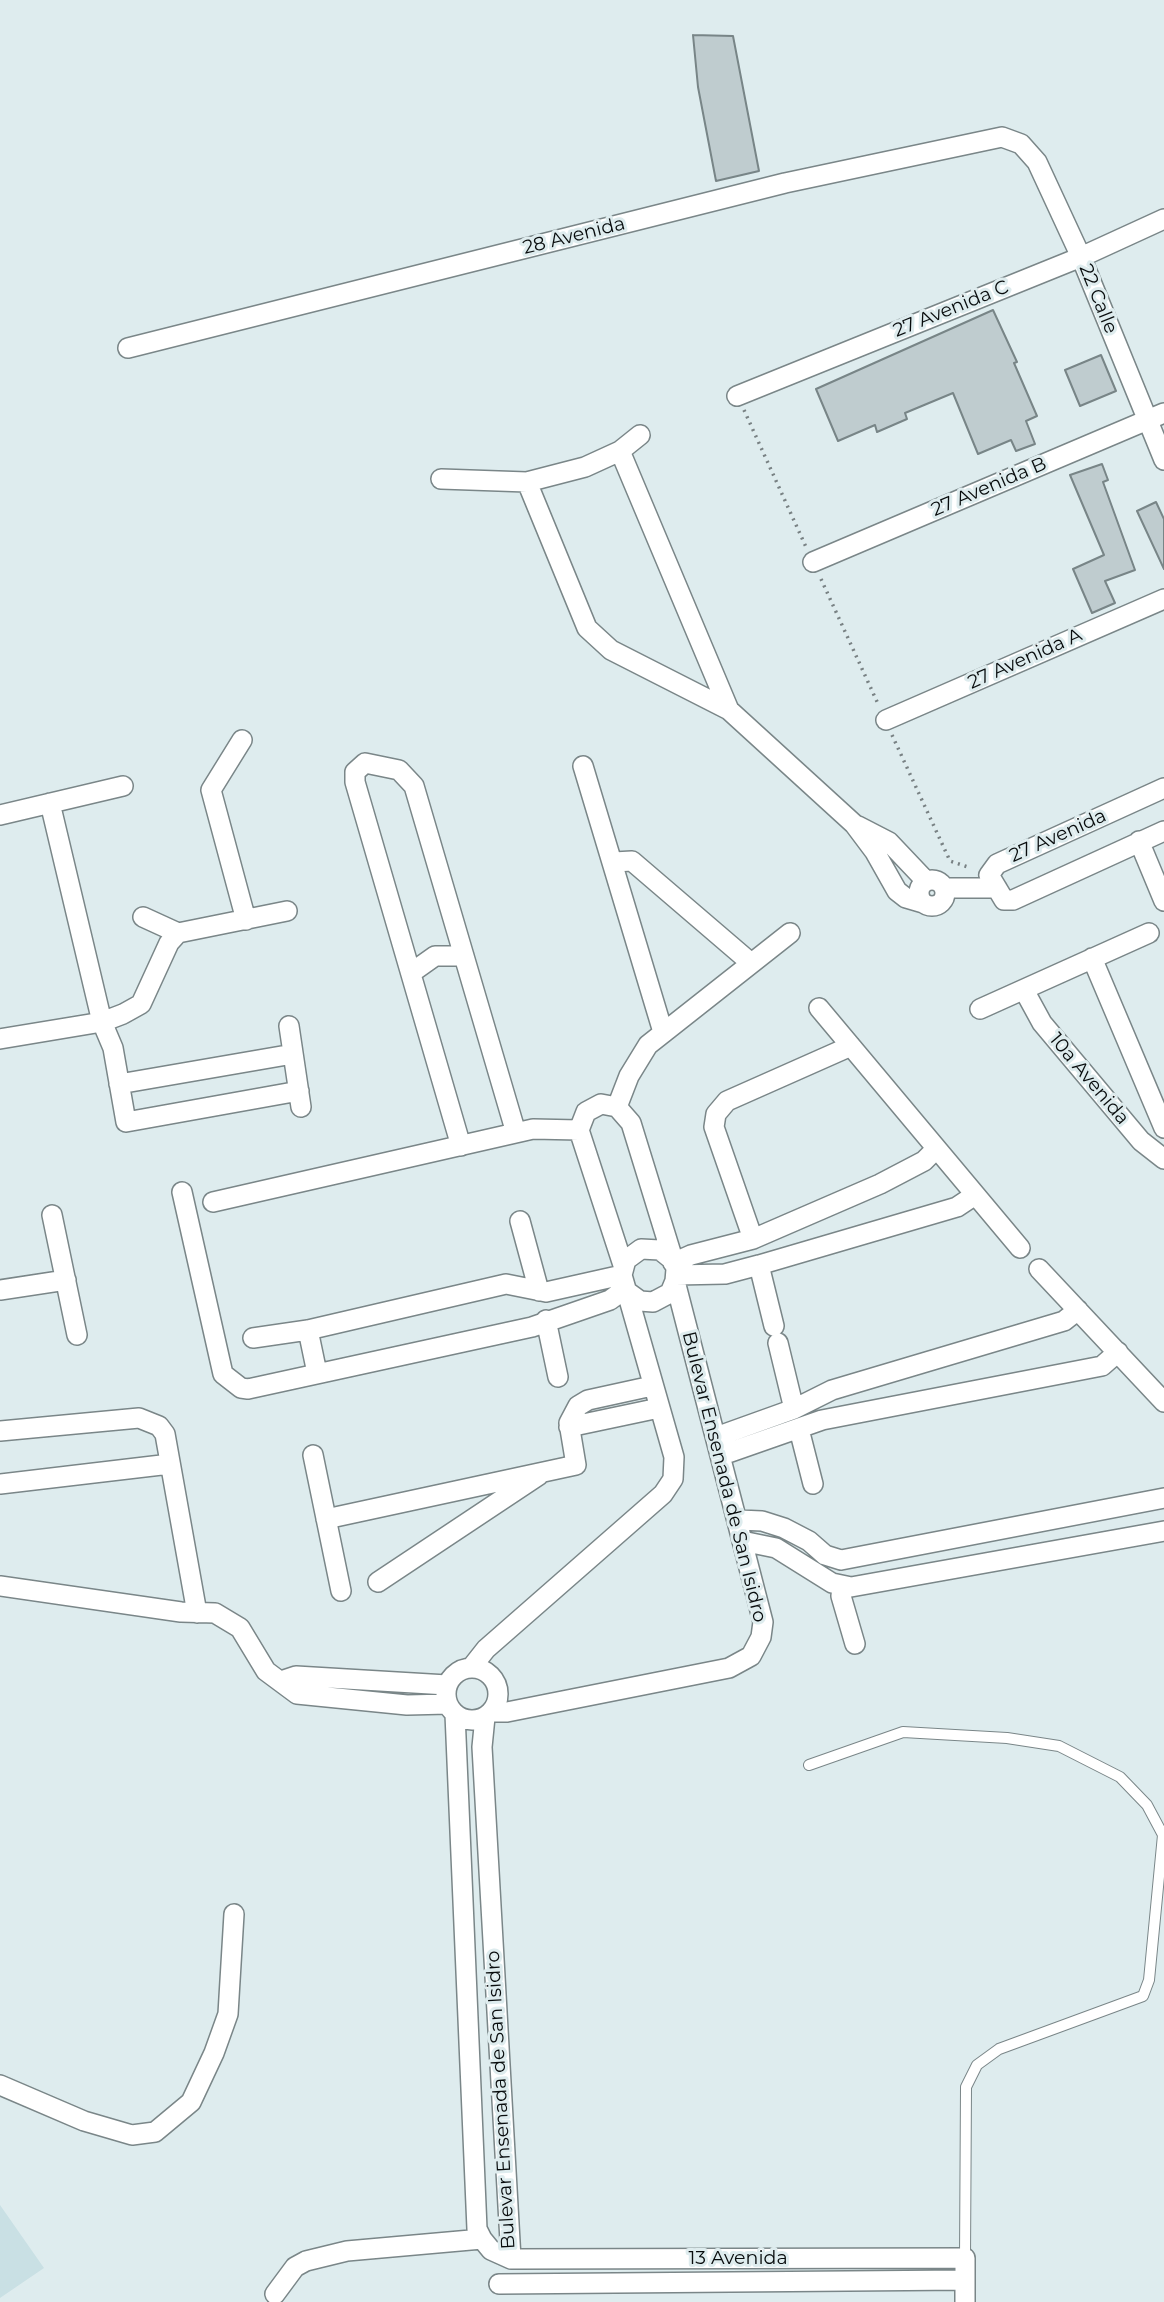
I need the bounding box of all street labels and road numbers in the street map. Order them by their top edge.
street label: 28 Avenida [521,212,627,260]
street label: 22 Calle [1074,261,1122,337]
street label: 27 Avenida C [890,276,1012,342]
street label: 27 Avenida B [928,452,1050,522]
street label: 27 Avenida A [965,624,1085,694]
street label: 27 Avenida [1006,805,1110,867]
street label: 10a Avenida [1044,1029,1134,1129]
street label: Bulevar Ensenada de San Isidro [677,1329,771,1625]
street label: Bulevar Ensenada de San Isidro [482,1950,520,2250]
street label: 13 Avenida [688,2247,788,2269]

